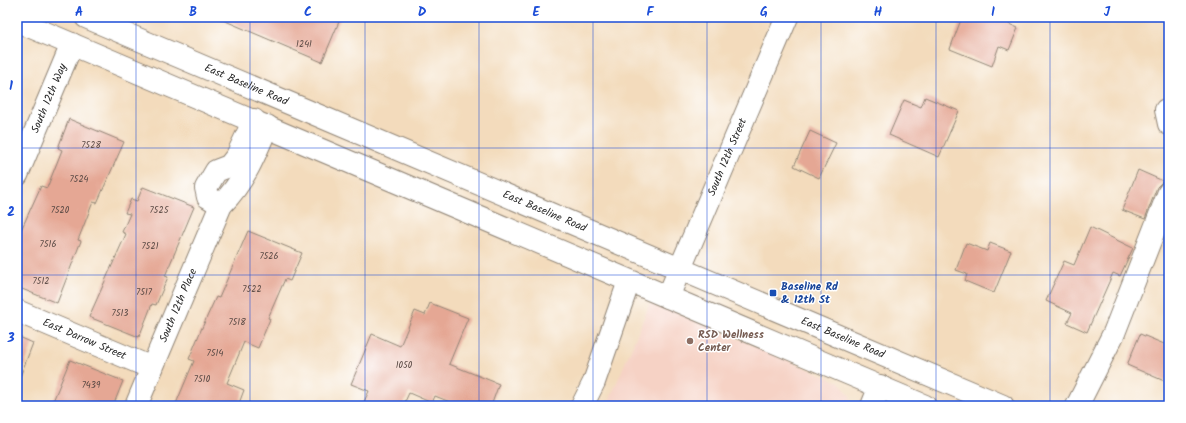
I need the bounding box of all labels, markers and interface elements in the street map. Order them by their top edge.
text: A [75,2,83,23]
text: B [189,2,197,23]
text: C [304,2,312,23]
text: D [418,2,427,23]
text: E [532,2,540,23]
text: F [646,2,654,23]
text: G [760,2,768,23]
text: H [874,2,883,23]
text: I [991,2,995,23]
text: J [1104,2,1111,23]
house number: 1241 [296,37,312,52]
street label: East Baseline Road [201,59,291,111]
street label: South 12th Way [26,60,72,136]
text: 1 [9,76,13,97]
street label: South 12th Street [703,115,752,199]
house number: 7528 [81,138,101,153]
house number: 7524 [69,172,89,187]
street label: East Baseline Road [500,186,590,237]
text: 2 [7,202,15,223]
house number: 7520 [51,203,70,218]
house number: 7525 [149,203,170,218]
house number: 7516 [40,237,56,252]
house number: 7521 [141,239,159,254]
house number: 7526 [259,249,279,264]
street label: South 12th Place [155,266,202,345]
house number: 7512 [32,274,50,289]
place label: Baseline Rd & 12th St [781,278,839,309]
house number: 7522 [242,282,262,297]
house number: 7517 [136,285,153,300]
marker: Baseline Rd & 12th St [768,288,778,298]
house number: 7513 [112,306,128,321]
street label: East Baseline Road [798,312,888,364]
street label: East Darrow Street [40,314,130,365]
house number: 7518 [228,315,246,330]
place label: RSD Wellness Center [698,326,765,357]
text: 3 [6,328,15,349]
marker: RSD Wellness Center [685,336,695,346]
house number: 7514 [207,346,223,361]
house number: 1050 [396,358,413,373]
house number: 7510 [194,372,211,387]
house number: 7439 [82,378,101,393]

